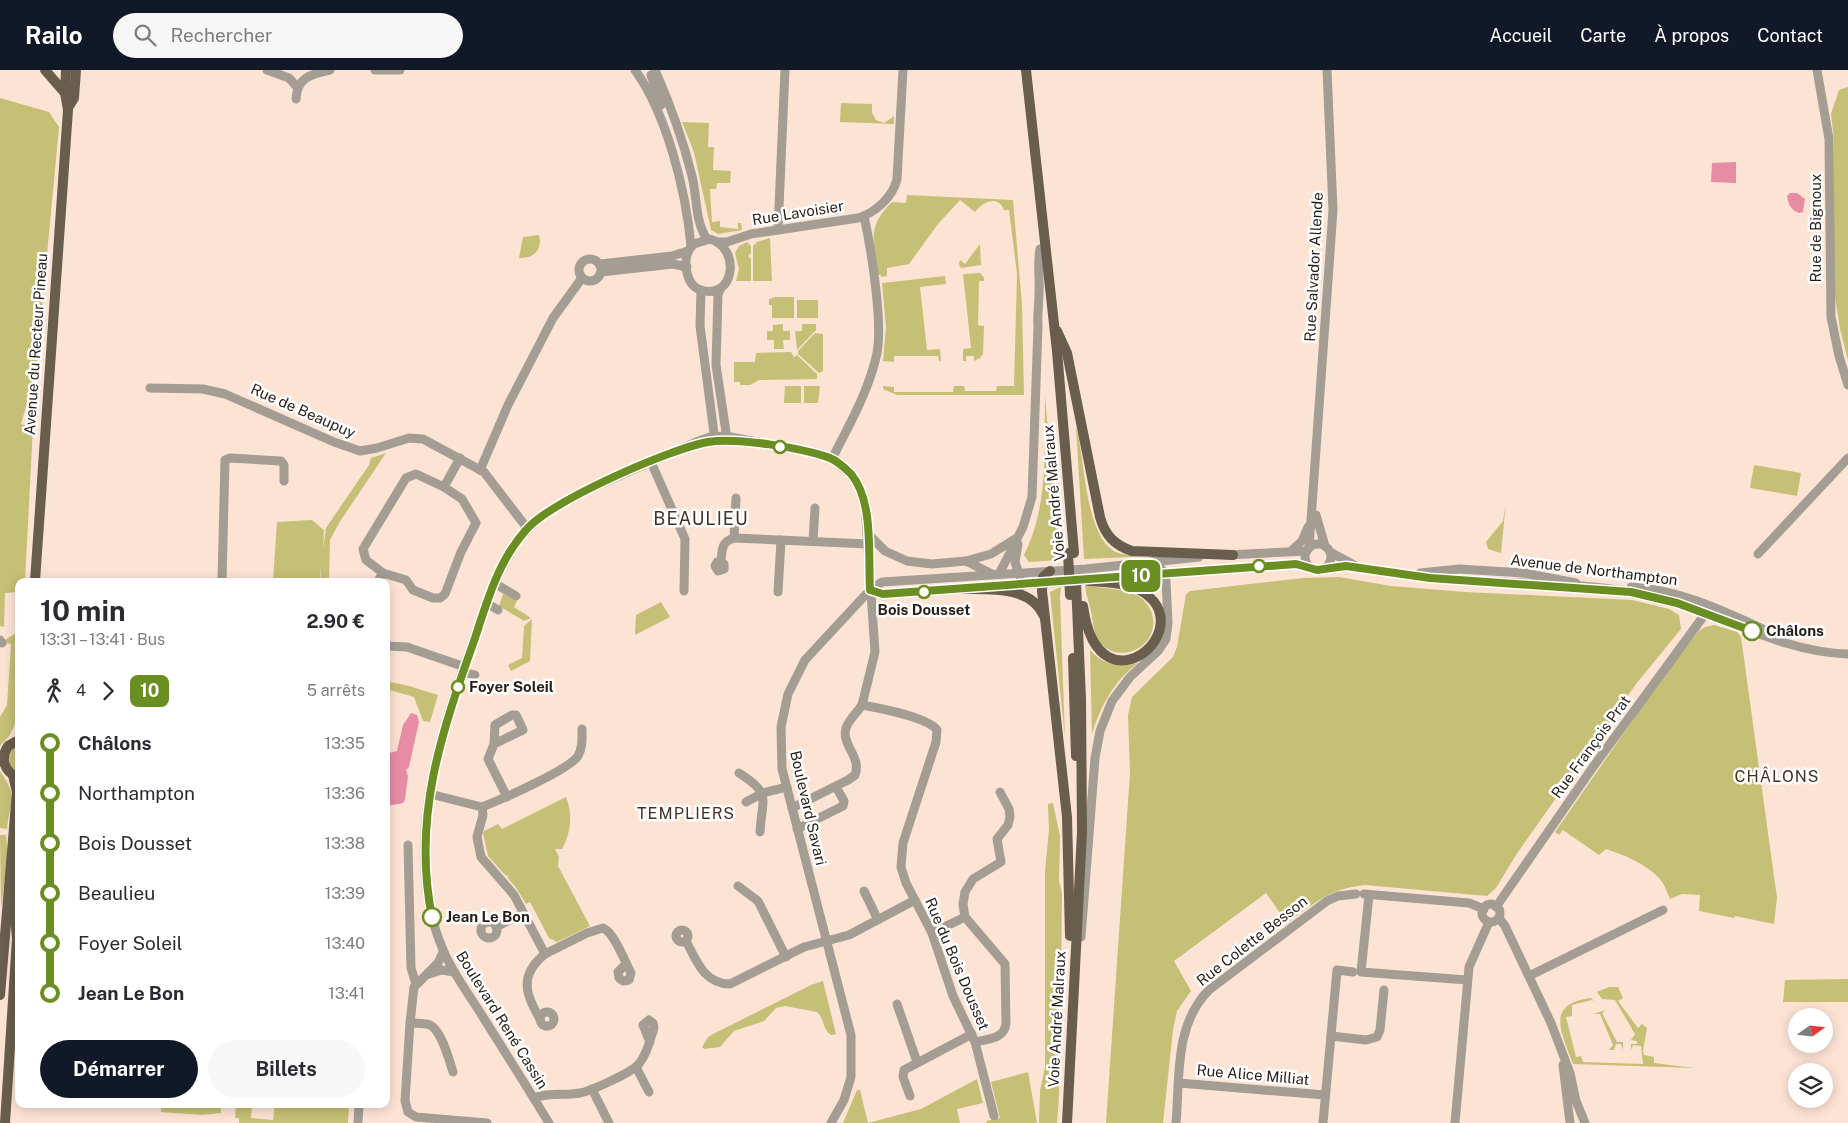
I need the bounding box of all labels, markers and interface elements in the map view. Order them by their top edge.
search box [113,13,463,58]
text: Railo [25,21,83,49]
icon: search [131,21,159,49]
text: Rechercher [171,24,272,46]
text: Accueil [1490,25,1552,46]
text: Carte [1580,25,1626,46]
text: À propos [1654,25,1729,46]
text: Contact [1757,25,1823,46]
street label: Rue de Bignoux [1807,174,1824,282]
street label: Rue Salvador Allende [1301,192,1326,342]
street label: Rue Lavoisier [751,197,845,228]
street label: Avenue du Recteur Pineau [21,252,50,435]
street label: Rue de Beaupuy [248,380,358,441]
street label: Voie André Malraux [1039,424,1068,562]
unlabelled marker [773,440,787,454]
district label: BEAULIEU [653,508,749,529]
street label: Avenue de Northampton [1510,551,1679,588]
unlabelled marker [1252,559,1266,573]
line badge: 10 [1118,560,1164,592]
text: 10 [1131,565,1151,586]
marker: Bois Dousset [917,585,931,599]
text: 10 min [40,594,126,627]
place label: Bois Dousset [878,601,970,618]
text: 2.90 € [306,610,365,632]
marker: Châlons [1742,621,1762,641]
place label: Châlons [1766,622,1824,639]
text: 13:31 – 13:41 · Bus [40,630,165,649]
icon: walk [40,677,68,705]
icon: forward [94,677,122,705]
place label: Foyer Soleil [469,678,554,695]
text: 10 [140,680,159,701]
marker: Foyer Soleil [451,680,465,694]
text: 4 [76,681,86,700]
text: 5 arrêts [307,681,365,700]
street label: Rue François Prat [1548,692,1634,801]
text: Châlons [78,732,151,754]
text: 13:35 [324,734,365,753]
street label: Boulevard Savari [787,749,830,867]
district label: CHÂLONS [1734,766,1820,786]
text: Northampton [78,782,195,804]
text: 13:36 [325,784,365,803]
district label: TEMPLIERS [637,804,735,823]
text: Bois Dousset [78,832,192,854]
text: 13:38 [324,834,365,853]
text: Beaulieu [78,882,155,904]
text: 13:39 [325,884,365,903]
street label: Rue Colette Besson [1193,892,1310,989]
street label: Rue du Bois Dousset [922,895,993,1033]
marker: Jean Le Bon [422,907,442,927]
place label: Jean Le Bon [446,908,530,925]
text: Foyer Soleil [78,932,183,954]
text: 13:40 [325,934,365,953]
street label: Boulevard René Cassin [453,948,552,1092]
street label: Voie André Malraux [1044,950,1069,1088]
text: Jean Le Bon [78,982,184,1004]
text: 13:41 [328,984,365,1003]
north arrow [1788,1008,1832,1052]
map controls [1788,1008,1833,1108]
button: Démarrer [40,1040,198,1098]
button: Billets [208,1040,365,1098]
street label: Rue Alice Milliat [1196,1061,1310,1088]
button: layers [1788,1063,1833,1108]

